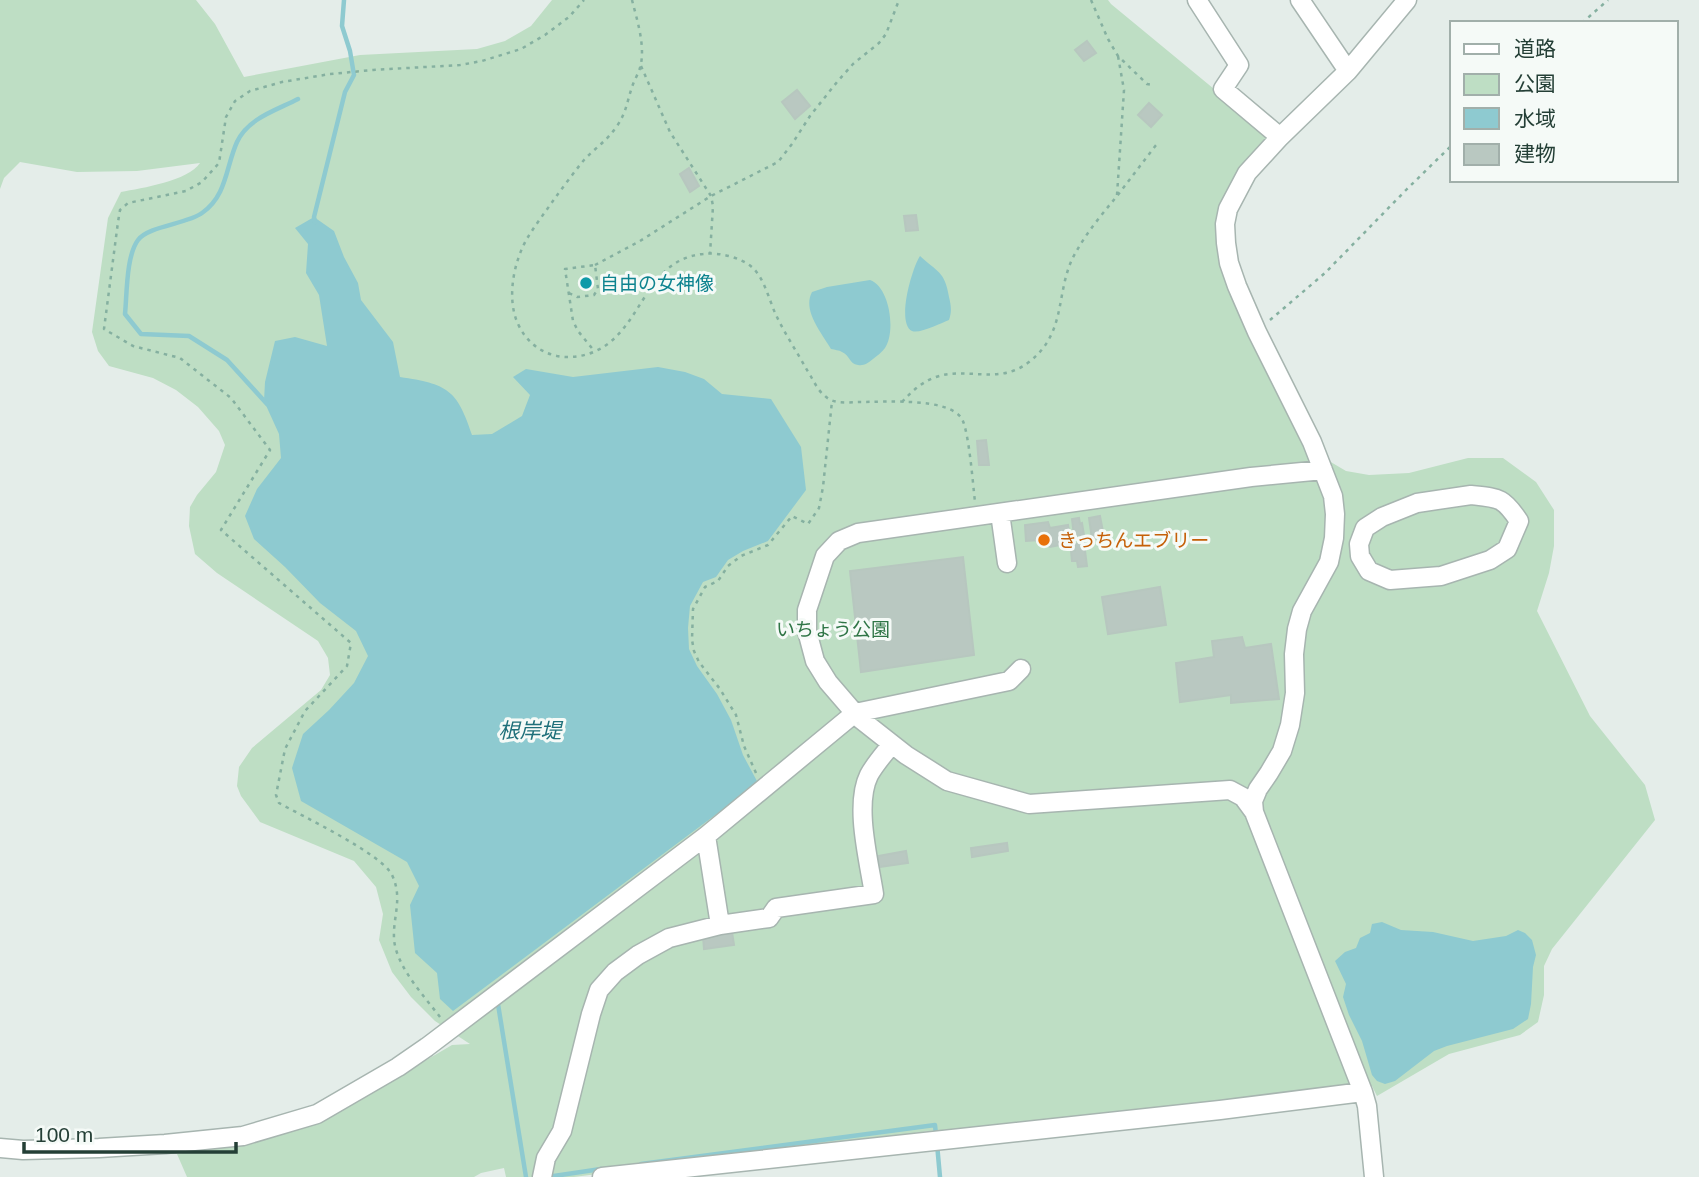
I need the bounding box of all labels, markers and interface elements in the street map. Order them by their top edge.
legend [1450,21,1678,182]
text: 道路 [1514,37,1556,60]
text: 公園 [1514,72,1556,95]
text: 水域 [1514,107,1556,130]
text: 建物 [1514,142,1556,165]
place label: 自由の女神像 [600,273,714,294]
marker: 自由の女神像 [578,275,594,291]
place label: きっちんエブリー [1058,530,1209,551]
marker: きっちんエブリー [1036,532,1052,548]
park label: いちょう公園 [776,619,890,640]
water label: 根岸堤 [499,719,563,742]
scale bar [24,1110,236,1154]
text: 100 m [35,1123,93,1146]

